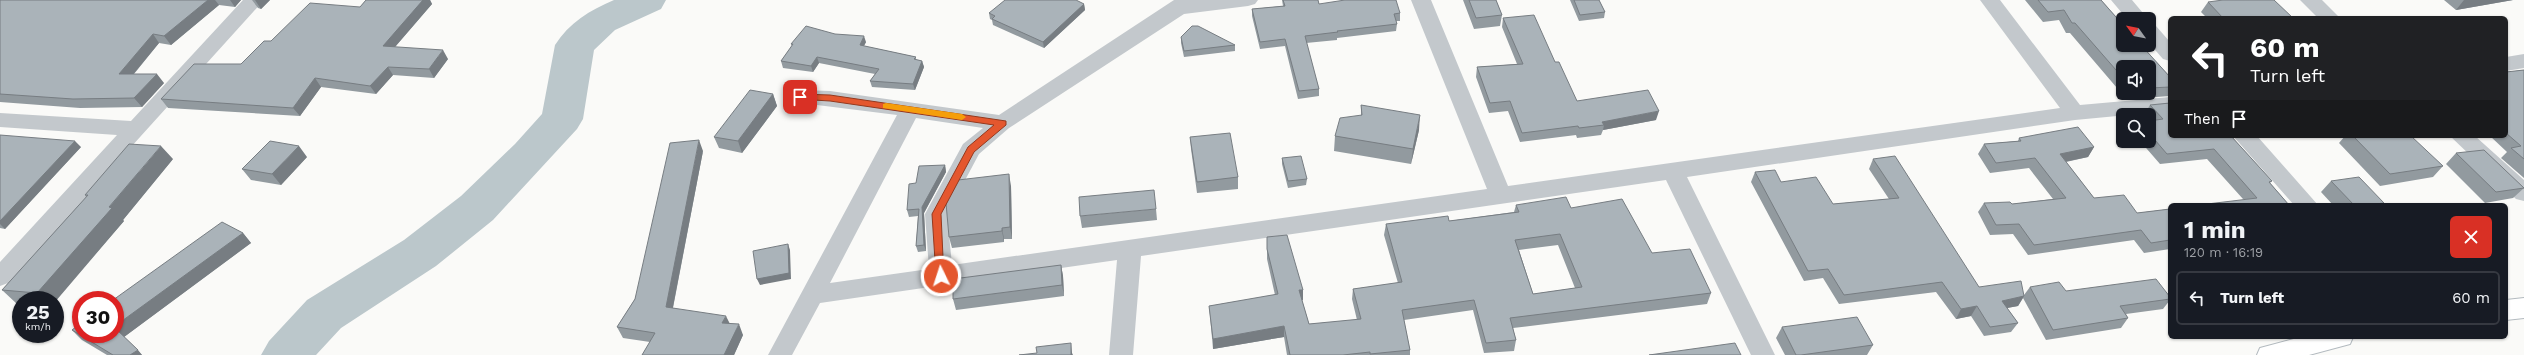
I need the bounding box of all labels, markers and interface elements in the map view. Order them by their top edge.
north arrow [2116,12,2156,52]
map controls [2116,12,2156,148]
text: 60 m [2250,31,2320,64]
icon: left [2184,32,2236,84]
button: sound [2116,60,2156,100]
text: Turn left [2250,65,2325,86]
pin [783,80,817,114]
icon: arrive [789,86,811,108]
button: search [2116,108,2156,148]
icon: arrive [2228,108,2250,130]
text: Then [2184,110,2220,128]
text: 1 min [2184,216,2246,244]
button: close [2450,216,2492,258]
text: 120 m · 16:19 [2184,245,2263,260]
position arrow [920,255,962,297]
icon: left [2186,287,2208,309]
text: Turn left [2220,289,2284,307]
text: 60 m [2452,289,2490,307]
speed limit sign: 30 [72,291,124,343]
text: 25 [26,300,50,324]
text: km/h [25,321,51,332]

